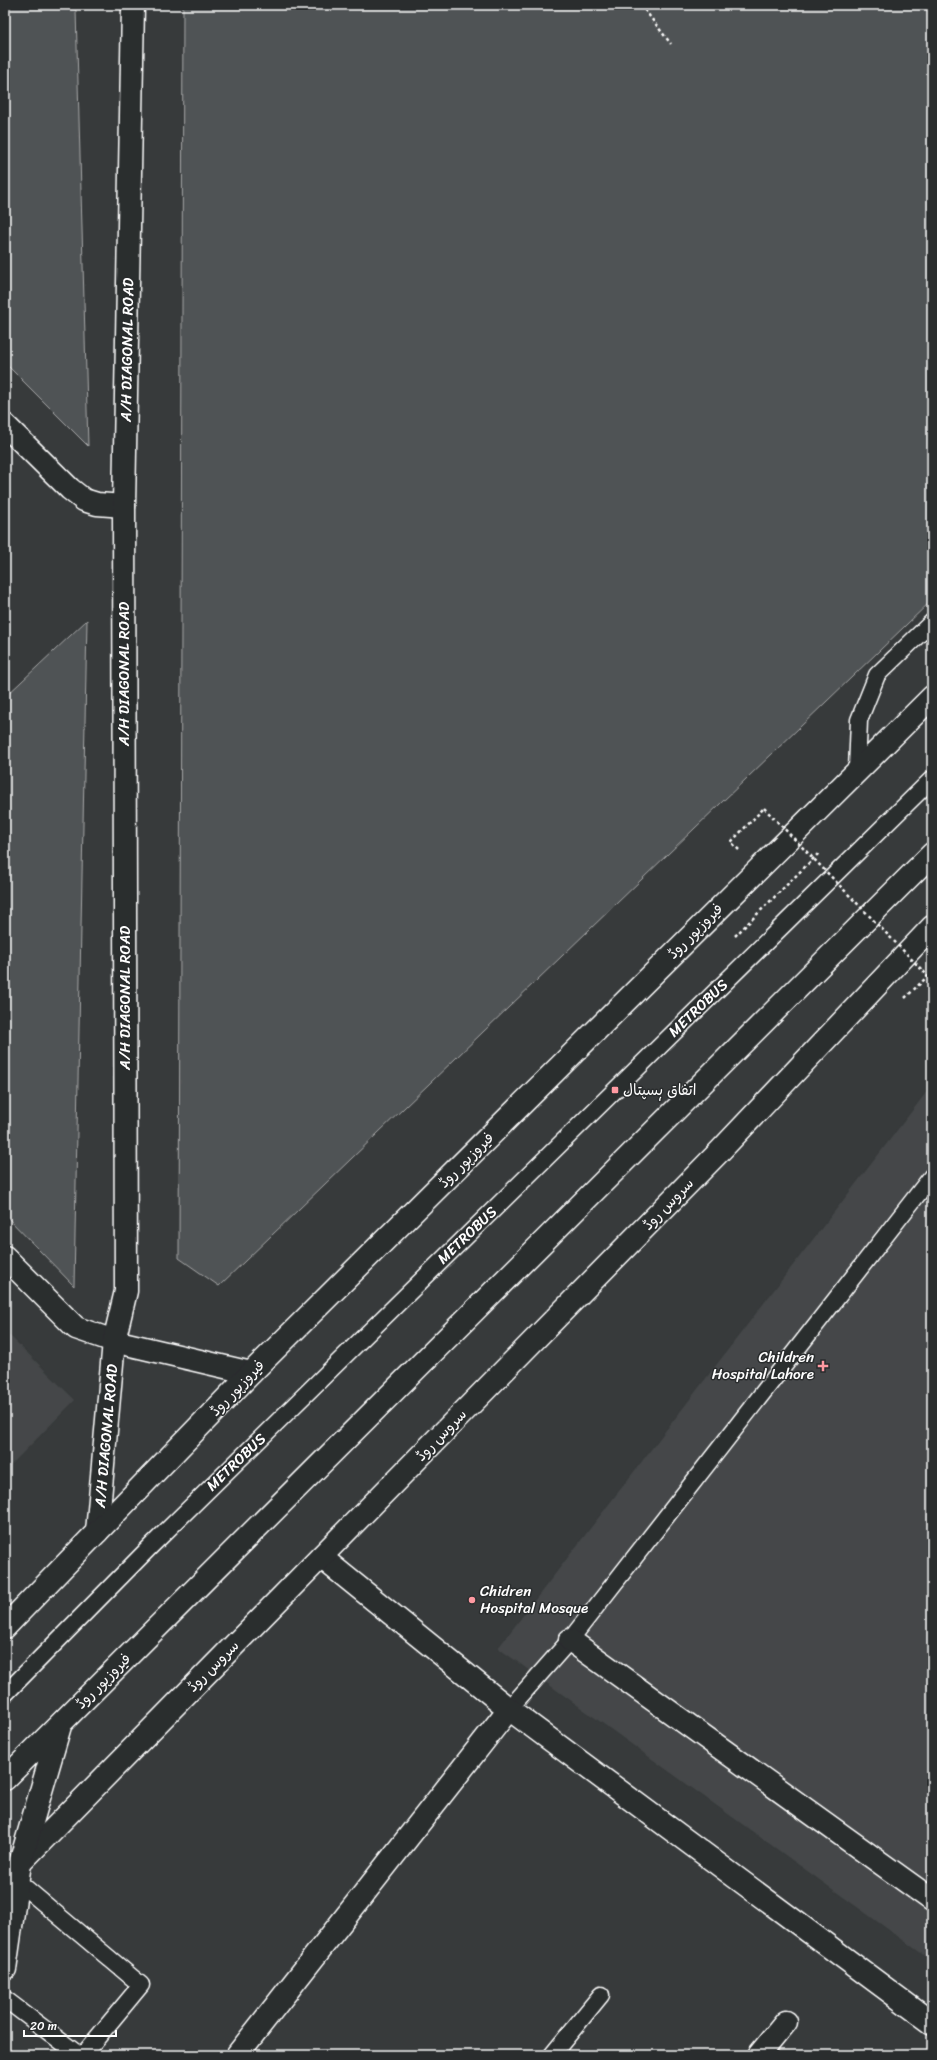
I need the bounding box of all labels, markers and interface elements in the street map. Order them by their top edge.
street label: A/H DIAGONAL ROAD [113,278,141,423]
street label: A/H DIAGONAL ROAD [111,602,137,747]
street label: فیروزپور روڈ [661,897,729,965]
street label: A/H DIAGONAL ROAD [112,926,138,1071]
street label: METROBUS [662,972,735,1044]
place label: اتفاق ہسپتال [623,1077,696,1103]
marker: اتفاق ہسپتال [610,1085,620,1095]
street label: فیروزپور روڈ [432,1126,500,1194]
street label: سروس روڈ [636,1171,700,1237]
street label: METROBUS [431,1199,504,1271]
place label: Children Hospital Lahore [712,1344,814,1387]
street label: فیروزپور روڈ [203,1353,271,1423]
marker: Children Hospital Lahore [817,1360,829,1372]
street label: A/H DIAGONAL ROAD [87,1363,125,1510]
street label: سروس روڈ [409,1402,473,1468]
street label: METROBUS [200,1426,273,1498]
place label: Chidren Hospital Mosque [480,1578,588,1621]
marker: Chidren Hospital Mosque [467,1595,477,1605]
street label: سروس روڈ [181,1634,245,1698]
street label: فیروزپور روڈ [69,1647,137,1715]
scale bar [24,2012,116,2038]
text: 20 m [30,2015,57,2037]

